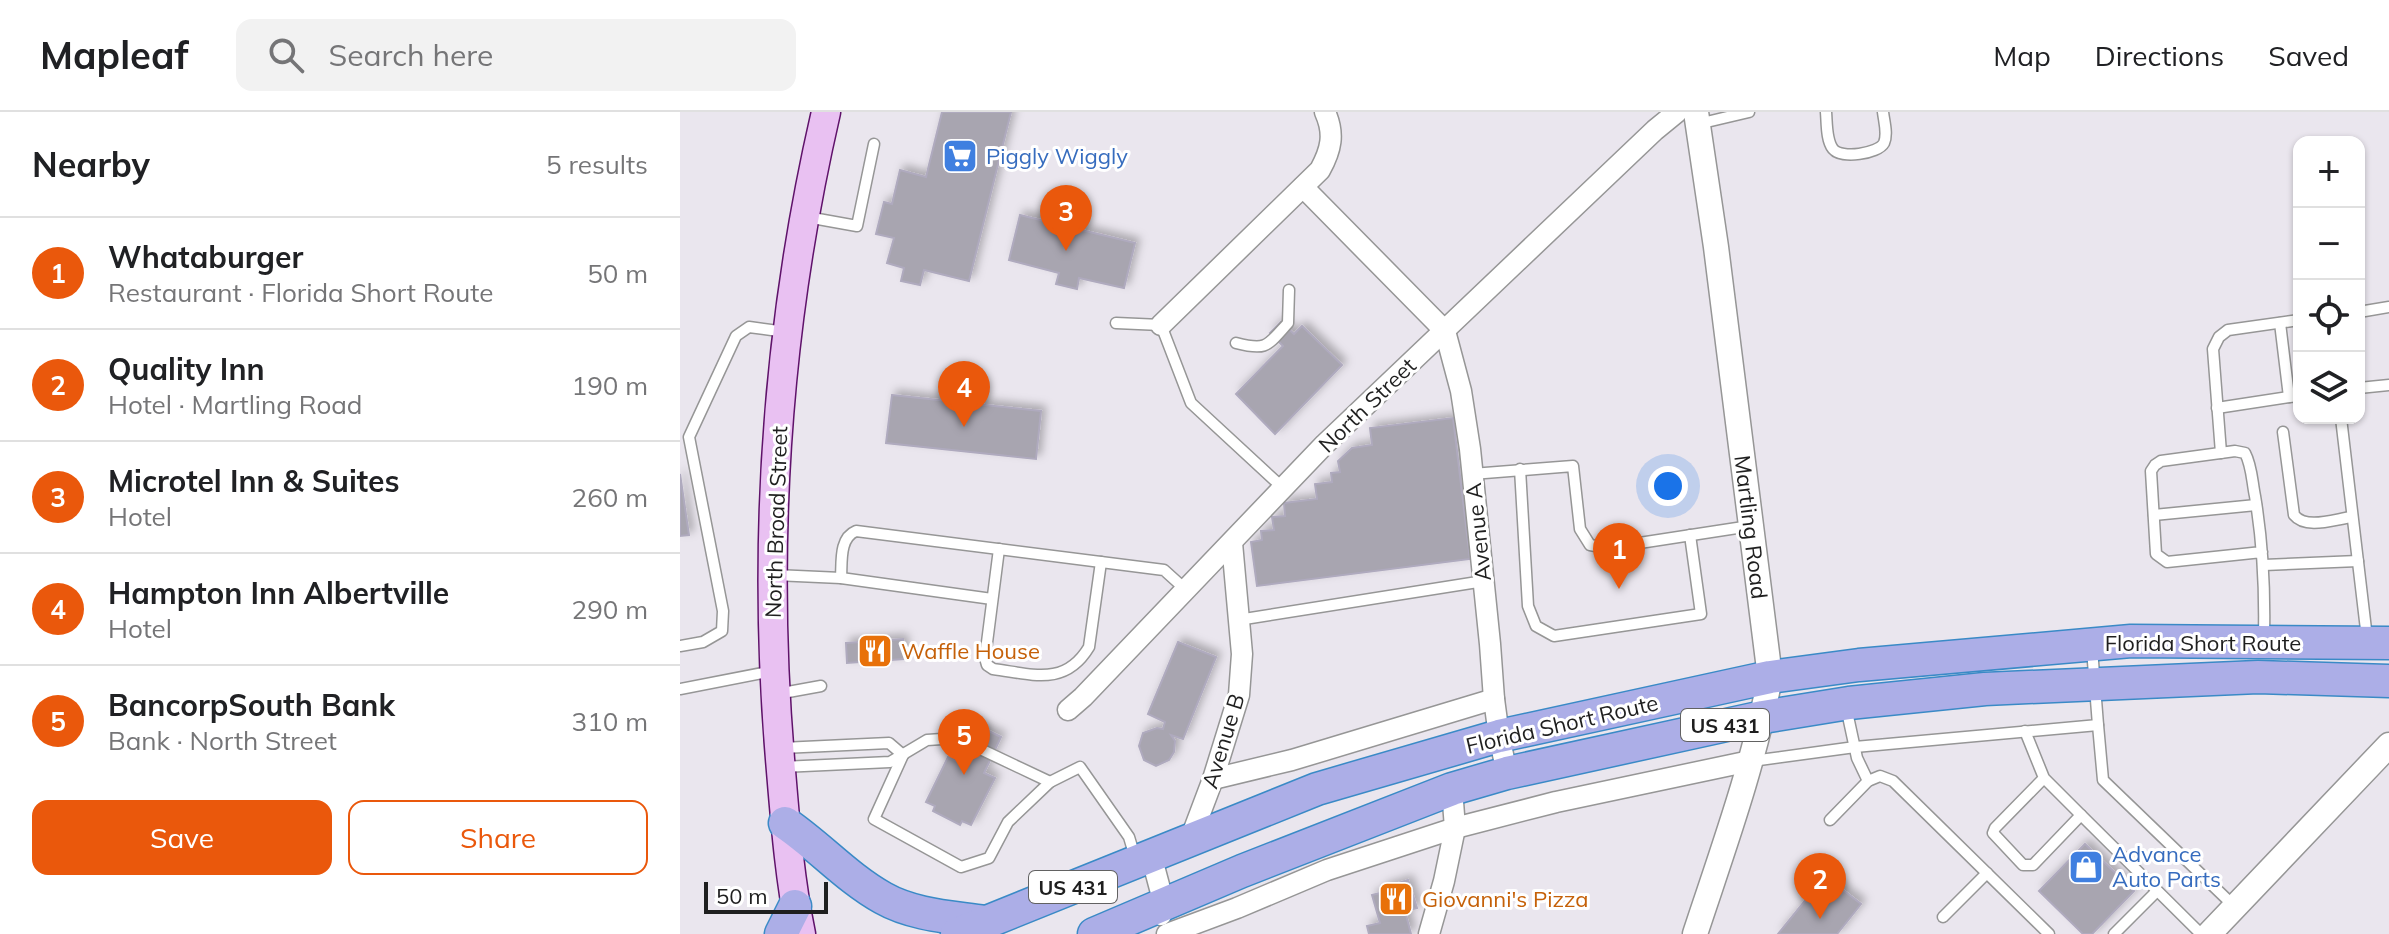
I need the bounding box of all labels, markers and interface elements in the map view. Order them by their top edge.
search box [236,19,796,91]
text: Mapleaf [40,31,188,79]
icon: search [264,33,308,77]
text: Search here [328,36,493,74]
text: Map [1993,38,2051,73]
text: Directions [2095,38,2224,73]
text: Saved [2268,38,2349,73]
map controls [2293,136,2365,424]
button: + [2293,136,2365,208]
supermarket icon: Piggly Wiggly [941,137,979,175]
place label: Piggly Wiggly [986,142,1128,170]
text: Nearby [32,143,150,186]
text: 5 results [546,148,648,181]
pin: 3 [1040,185,1092,251]
button: − [2293,208,2365,280]
text: Whataburger [108,238,303,276]
text: 1 [50,257,66,290]
text: 50 m [587,257,648,290]
text: Restaurant · Florida Short Route [108,276,493,309]
button: locate [2293,280,2365,352]
text: Quality Inn [108,350,265,388]
street label: North Street [1312,351,1422,458]
button: layers [2293,352,2365,424]
pin: 4 [938,361,990,427]
text: 2 [50,369,66,402]
text: 190 m [572,369,648,402]
text: Hotel · Martling Road [108,388,362,421]
street label: North Broad Street [759,425,793,619]
street label: Martling Road [1728,454,1774,600]
text: Microtel Inn & Suites [108,462,399,500]
your location [1648,466,1688,506]
text: 3 [50,481,66,514]
text: 260 m [572,481,648,514]
street label: Avenue A [1459,482,1497,582]
text: Hotel [108,500,172,533]
pin: 1 [1593,523,1645,589]
text: Hampton Inn Albertville [108,574,449,612]
text: 4 [50,593,66,626]
text: 290 m [572,593,648,626]
text: Hotel [108,612,172,645]
street label: Florida Short Route [2105,629,2301,657]
restaurant icon: Waffle House [856,632,894,670]
place label: Waffle House [901,637,1040,665]
text: BancorpSouth Bank [108,686,395,724]
street label: Florida Short Route [1463,688,1661,760]
street label: Avenue B [1195,690,1251,792]
text: 5 [50,705,66,738]
text: 310 m [572,705,648,738]
pin: 5 [938,709,990,775]
road number: US 431 [1681,709,1769,741]
text: Bank · North Street [108,724,337,757]
button: Save [32,800,332,875]
button: Share [348,800,648,875]
place label: Advance Auto Parts [2112,840,2221,893]
shop icon: Advance Auto Parts [2067,848,2105,886]
pin: 2 [1794,853,1846,919]
road number: US 431 [1029,871,1117,903]
scale bar [704,878,828,914]
restaurant icon: Giovanni's Pizza [1377,880,1415,918]
text: 50 m [716,882,767,910]
place label: Giovanni's Pizza [1422,885,1588,913]

